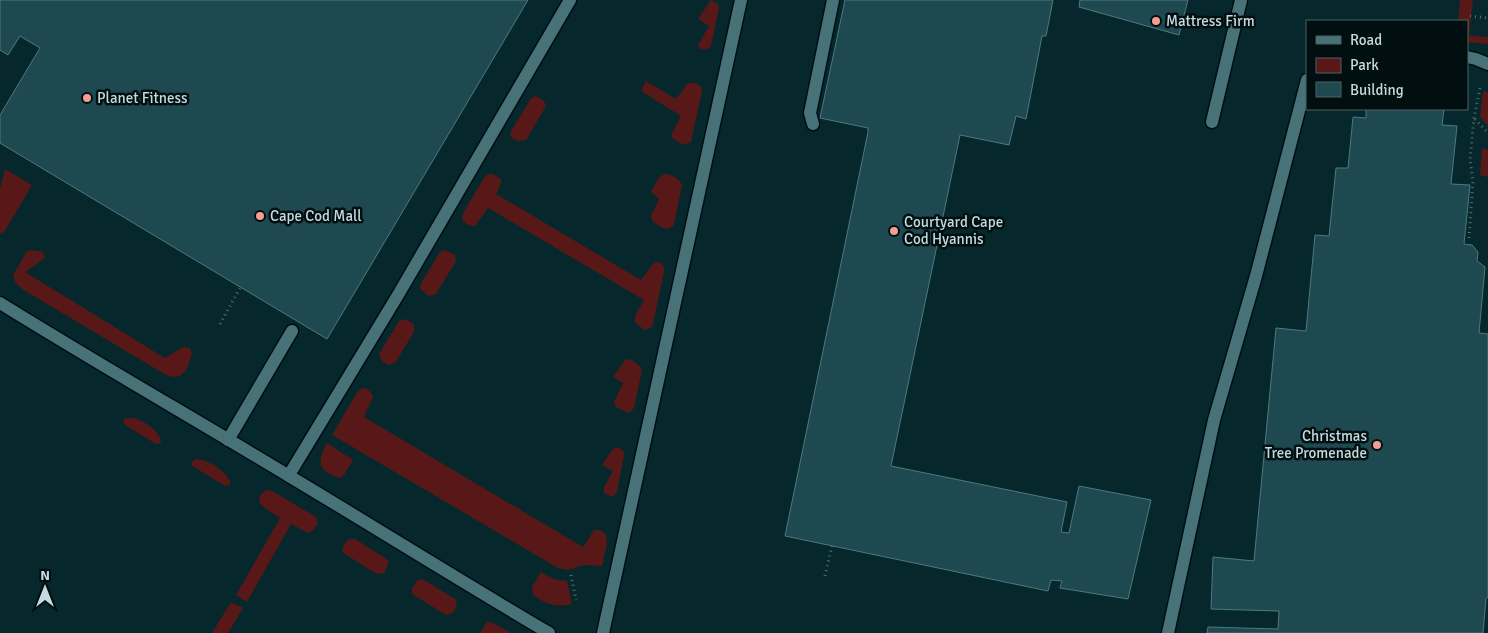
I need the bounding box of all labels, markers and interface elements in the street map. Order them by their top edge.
place label: Mattress Firm [1166,12,1255,30]
marker: Mattress Firm [1150,15,1162,27]
legend [1306,20,1468,110]
text: Road [1350,31,1382,49]
text: Park [1350,56,1379,74]
text: Building [1350,81,1404,99]
place label: Planet Fitness [97,89,188,107]
marker: Planet Fitness [81,92,93,104]
place label: Cape Cod Mall [270,207,362,225]
marker: Cape Cod Mall [254,210,266,222]
place label: Courtyard Cape Cod Hyannis [904,213,1003,248]
marker: Courtyard Cape Cod Hyannis [888,225,900,237]
place label: Christmas Tree Promenade [1265,427,1367,462]
marker: Christmas Tree Promenade [1371,439,1383,451]
north arrow [20,563,70,613]
text: N [40,567,50,584]

